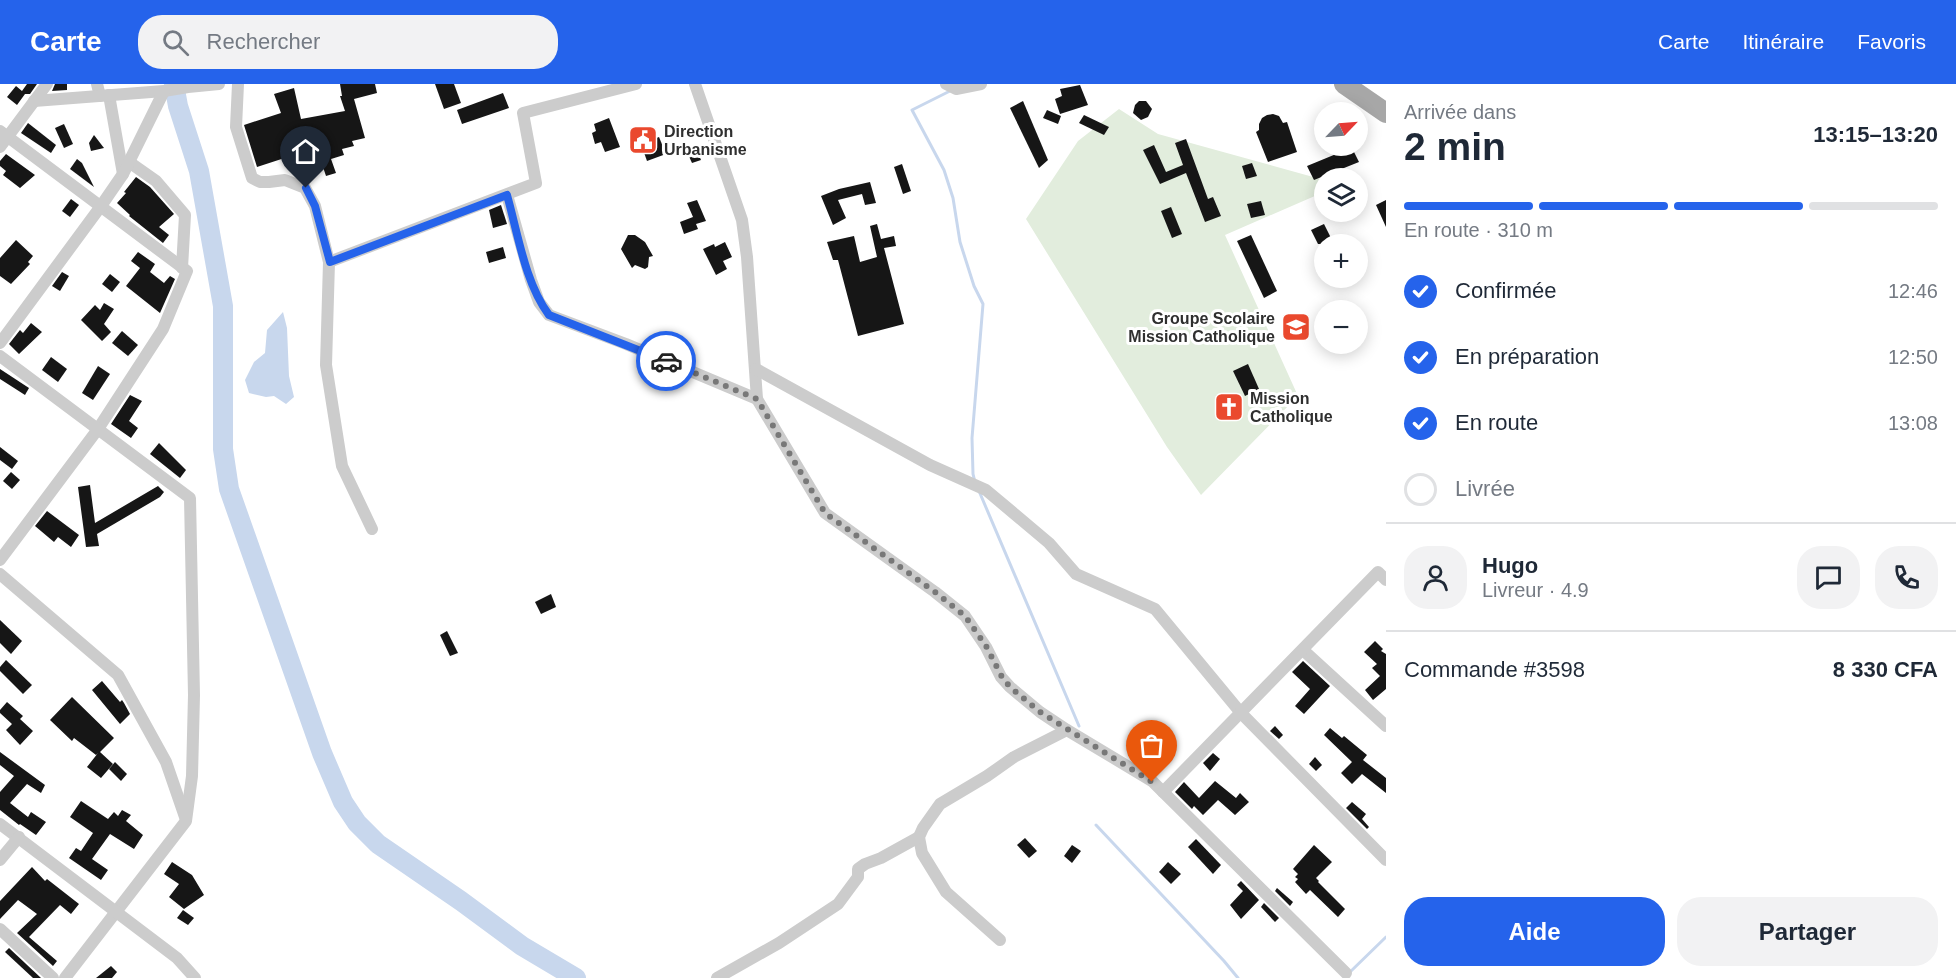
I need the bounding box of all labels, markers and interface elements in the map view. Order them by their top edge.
search box [138,15,558,69]
text: Carte [30,26,102,57]
icon: search [159,26,192,59]
text: Rechercher [207,29,320,54]
text: Carte [1658,30,1709,53]
text: Itinéraire [1742,30,1824,53]
text: Favoris [1857,30,1926,53]
text: Arrivée dans [1404,101,1516,123]
north arrow [1314,102,1368,156]
map controls [1314,102,1368,354]
text: 13:15–13:20 [1813,122,1938,147]
place label: Direction Urbanisme [664,123,747,158]
public building icon: Direction Urbanisme [627,124,659,156]
text: 2 min [1404,125,1506,168]
pin [280,126,331,188]
icon: home [289,135,322,168]
button: layers [1314,168,1368,222]
text: En route · 310 m [1404,219,1553,241]
button: + [1314,234,1368,288]
icon: check [1404,275,1437,308]
text: Confirmée [1455,278,1556,303]
text: 12:46 [1888,280,1938,302]
button: − [1314,300,1368,354]
place label: Groupe Scolaire Mission Catholique [1128,310,1275,345]
school or university icon: Groupe Scolaire Mission Catholique [1280,311,1312,343]
courier [636,331,696,391]
icon: check [1404,341,1437,374]
text: En préparation [1455,344,1599,369]
icon: car [650,345,683,378]
text: 12:50 [1888,346,1938,368]
place label: Mission Catholique [1250,390,1333,425]
church icon: Mission Catholique [1213,391,1245,423]
icon: check [1404,407,1437,440]
text: En route [1455,410,1538,435]
text: 13:08 [1888,412,1938,434]
text: Livrée [1455,476,1515,501]
button: person [1404,546,1467,609]
button: chat [1797,546,1860,609]
button: phone [1875,546,1938,609]
text: Hugo [1482,553,1538,578]
text: Livreur · 4.9 [1482,579,1589,601]
text: Commande #3598 [1404,657,1585,682]
text: 8 330 CFA [1833,657,1938,682]
pin [1126,720,1177,782]
icon: bag [1135,729,1168,762]
button: Aide [1404,897,1665,966]
button: Partager [1677,897,1938,966]

